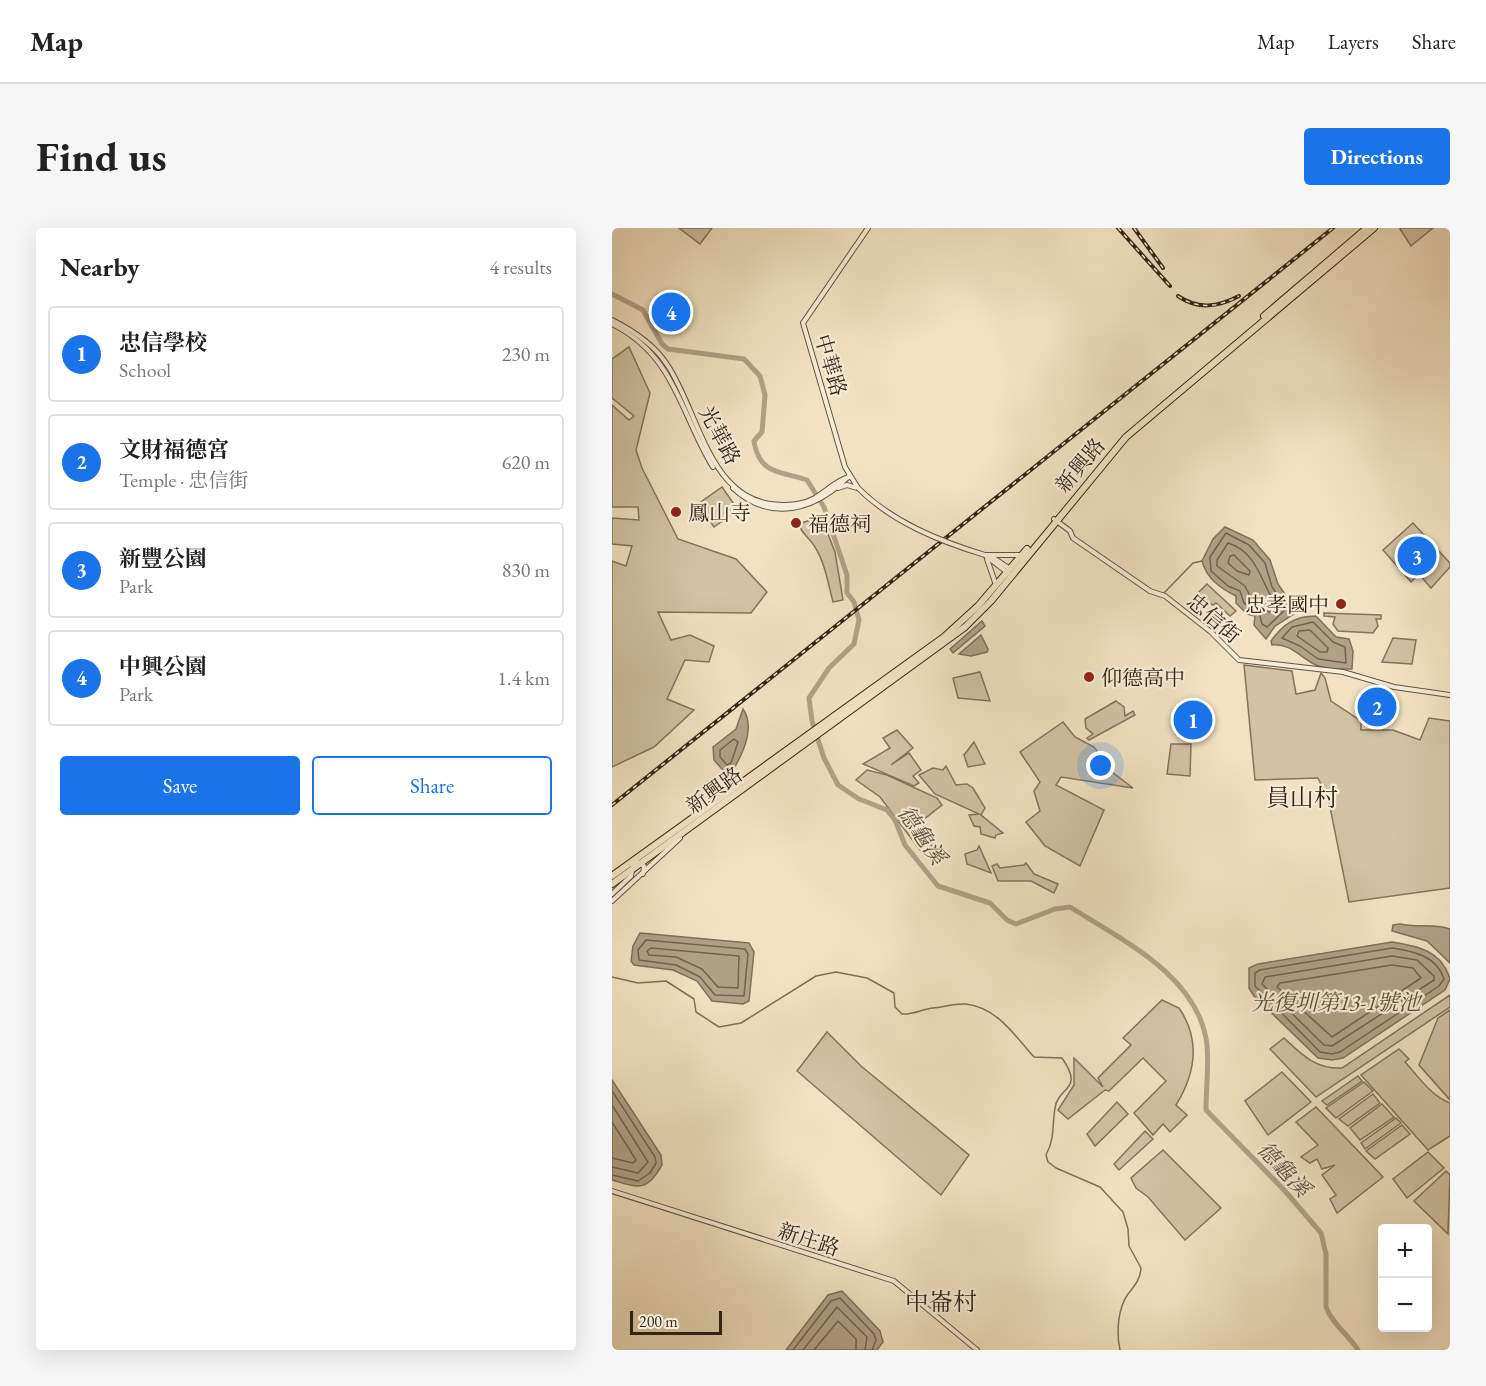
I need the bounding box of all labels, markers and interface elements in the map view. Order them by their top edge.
text: Map [30,23,83,59]
text: Map [1257,28,1295,55]
text: Layers [1328,28,1379,55]
text: Share [1412,28,1456,55]
button: Directions [1304,128,1450,185]
text: Find us [36,129,167,184]
text: Nearby [60,250,140,284]
text: 4 results [489,254,552,280]
pin: 4 [652,290,690,334]
text: 忠信學校 [119,328,207,357]
street label: 中華路 [809,331,853,399]
text: 1 [76,341,87,367]
text: 230 m [502,341,550,367]
text: School [119,357,171,383]
street label: 光華路 [693,401,747,469]
street label: 新興路 [1049,432,1111,498]
text: 文財福德宮 [119,435,229,464]
text: 2 [76,449,87,475]
text: 620 m [502,449,550,475]
text: Temple · 忠信街 [119,467,248,493]
place label: 鳳山寺 [688,499,751,526]
marker: 鳳山寺 [669,505,683,519]
place label: 福德祠 [808,510,871,537]
marker: 福德祠 [789,516,803,530]
pin: 3 [1398,534,1436,578]
text: 新豐公園 [119,544,207,573]
text: 3 [76,557,87,583]
text: 830 m [502,557,550,583]
text: Park [119,573,153,599]
street label: 忠信街 [1181,587,1247,649]
place label: 忠孝國中 [1245,591,1329,618]
marker: 忠孝國中 [1334,597,1348,611]
text: 中興公園 [119,652,207,681]
place label: 仰德高中 [1101,664,1185,691]
text: 4 [76,665,87,691]
text: 1.4 km [497,665,550,691]
marker: 仰德高中 [1082,670,1096,684]
text: Park [119,681,153,707]
pin: 2 [1358,684,1396,730]
pin: 1 [1174,698,1212,742]
your location [1086,751,1115,780]
button: Save [60,756,300,815]
button: Share [312,756,552,815]
street label: 新興路 [681,761,747,819]
district label: 員山村 [1266,782,1338,813]
water label: 德龜溪 [891,800,954,872]
water label: 光復圳第13-1號池 [1251,988,1423,1017]
water label: 德龜溪 [1251,1135,1318,1204]
street label: 新庄路 [775,1216,843,1262]
map controls [1378,1224,1432,1332]
button: + [1378,1224,1432,1278]
button: − [1378,1278,1432,1332]
district label: 中崙村 [905,1286,977,1317]
scale bar [630,1308,722,1336]
text: 200 m [639,1311,678,1332]

